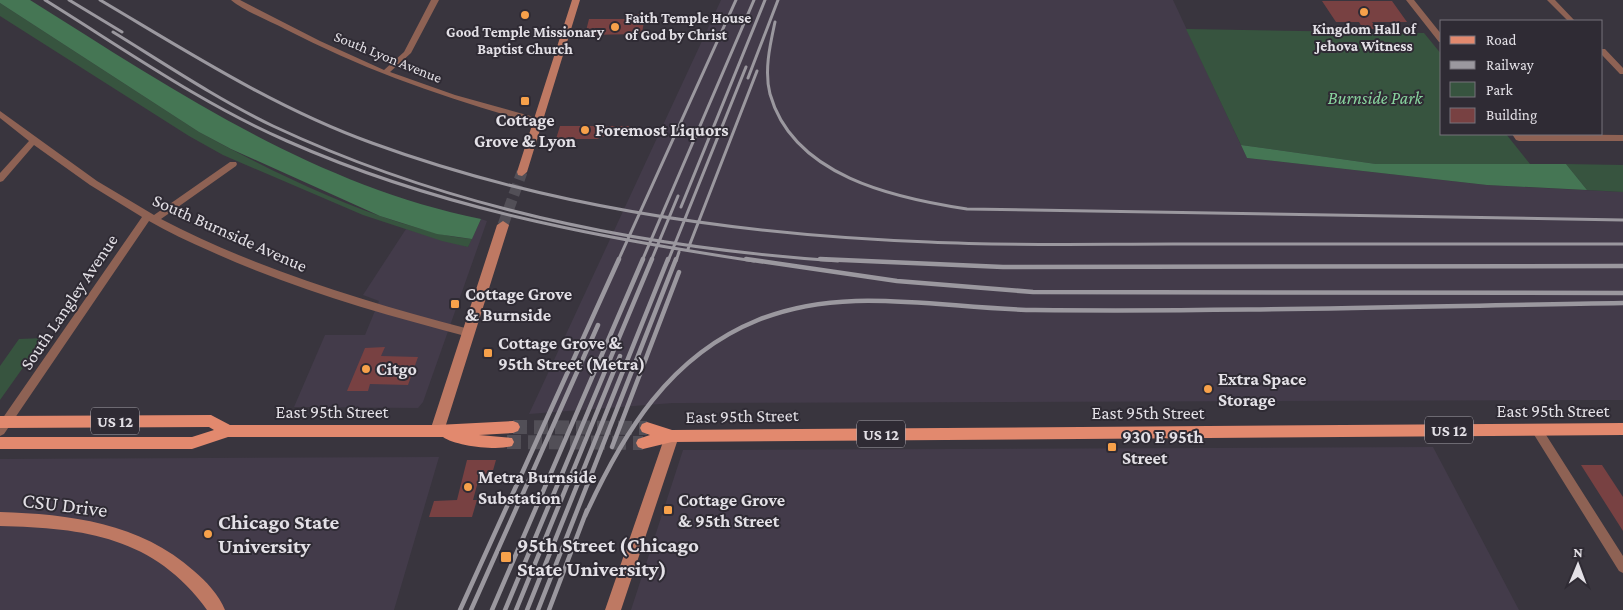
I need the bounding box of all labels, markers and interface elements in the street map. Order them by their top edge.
marker: Kingdom Hall of Jehova Witness [1358,6,1370,18]
marker: Good Temple Missionary Baptist Church [519,9,531,21]
place label: Faith Temple House of God by Christ [625,10,751,43]
legend [1440,20,1603,135]
marker: Faith Temple House of God by Christ [609,21,621,33]
place label: Kingdom Hall of Jehova Witness [1312,21,1417,54]
place label: Good Temple Missionary Baptist Church [446,24,605,57]
street label: South Lyon Avenue [331,28,445,87]
text: Road [1486,32,1517,48]
text: Railway [1486,57,1534,74]
text: Park [1486,82,1513,98]
park label: Burnside Park [1328,88,1423,108]
marker: Cottage Grove & Lyon [519,95,531,107]
text: Building [1486,107,1537,124]
place label: Cottage Grove & Lyon [474,110,577,151]
place label: Foremost Liquors [595,120,729,140]
marker: Foremost Liquors [579,124,591,136]
street label: South Burnside Avenue [150,190,310,276]
street label: South Langley Avenue [16,230,122,373]
place label: Cottage Grove & Burnside [465,284,572,325]
marker: Cottage Grove & Burnside [449,298,461,310]
place label: Cottage Grove & 95th Street (Metra) [498,333,645,375]
marker: Cottage Grove & 95th Street (Metra) [482,347,494,359]
place label: Citgo [376,359,417,379]
marker: Citgo [360,363,372,375]
place label: Extra Space Storage [1218,369,1306,410]
marker: Extra Space Storage [1202,383,1214,395]
street label: East 95th Street [1496,401,1611,421]
street label: East 95th Street [275,402,390,422]
street label: East 95th Street [1091,403,1206,423]
street label: East 95th Street [685,405,800,427]
road number: US 12 [91,408,139,434]
road number: US 12 [1425,416,1473,444]
road number: US 12 [857,420,905,448]
place label: 930 E 95th Street [1122,427,1204,468]
marker: 930 E 95th Street [1106,441,1118,453]
place label: Metra Burnside Substation [478,467,597,508]
marker: Metra Burnside Substation [462,481,474,493]
street label: CSU Drive [21,488,109,522]
place label: Cottage Grove & 95th Street [678,490,785,531]
marker: Cottage Grove & 95th Street [662,504,674,516]
place label: Chicago State University [218,510,340,558]
marker: Chicago State University [202,528,214,540]
place label: 95th Street (Chicago State University) [517,533,699,581]
north arrow [1553,540,1603,590]
text: N [1573,544,1584,560]
marker: 95th Street (Chicago State University) [499,550,513,564]

